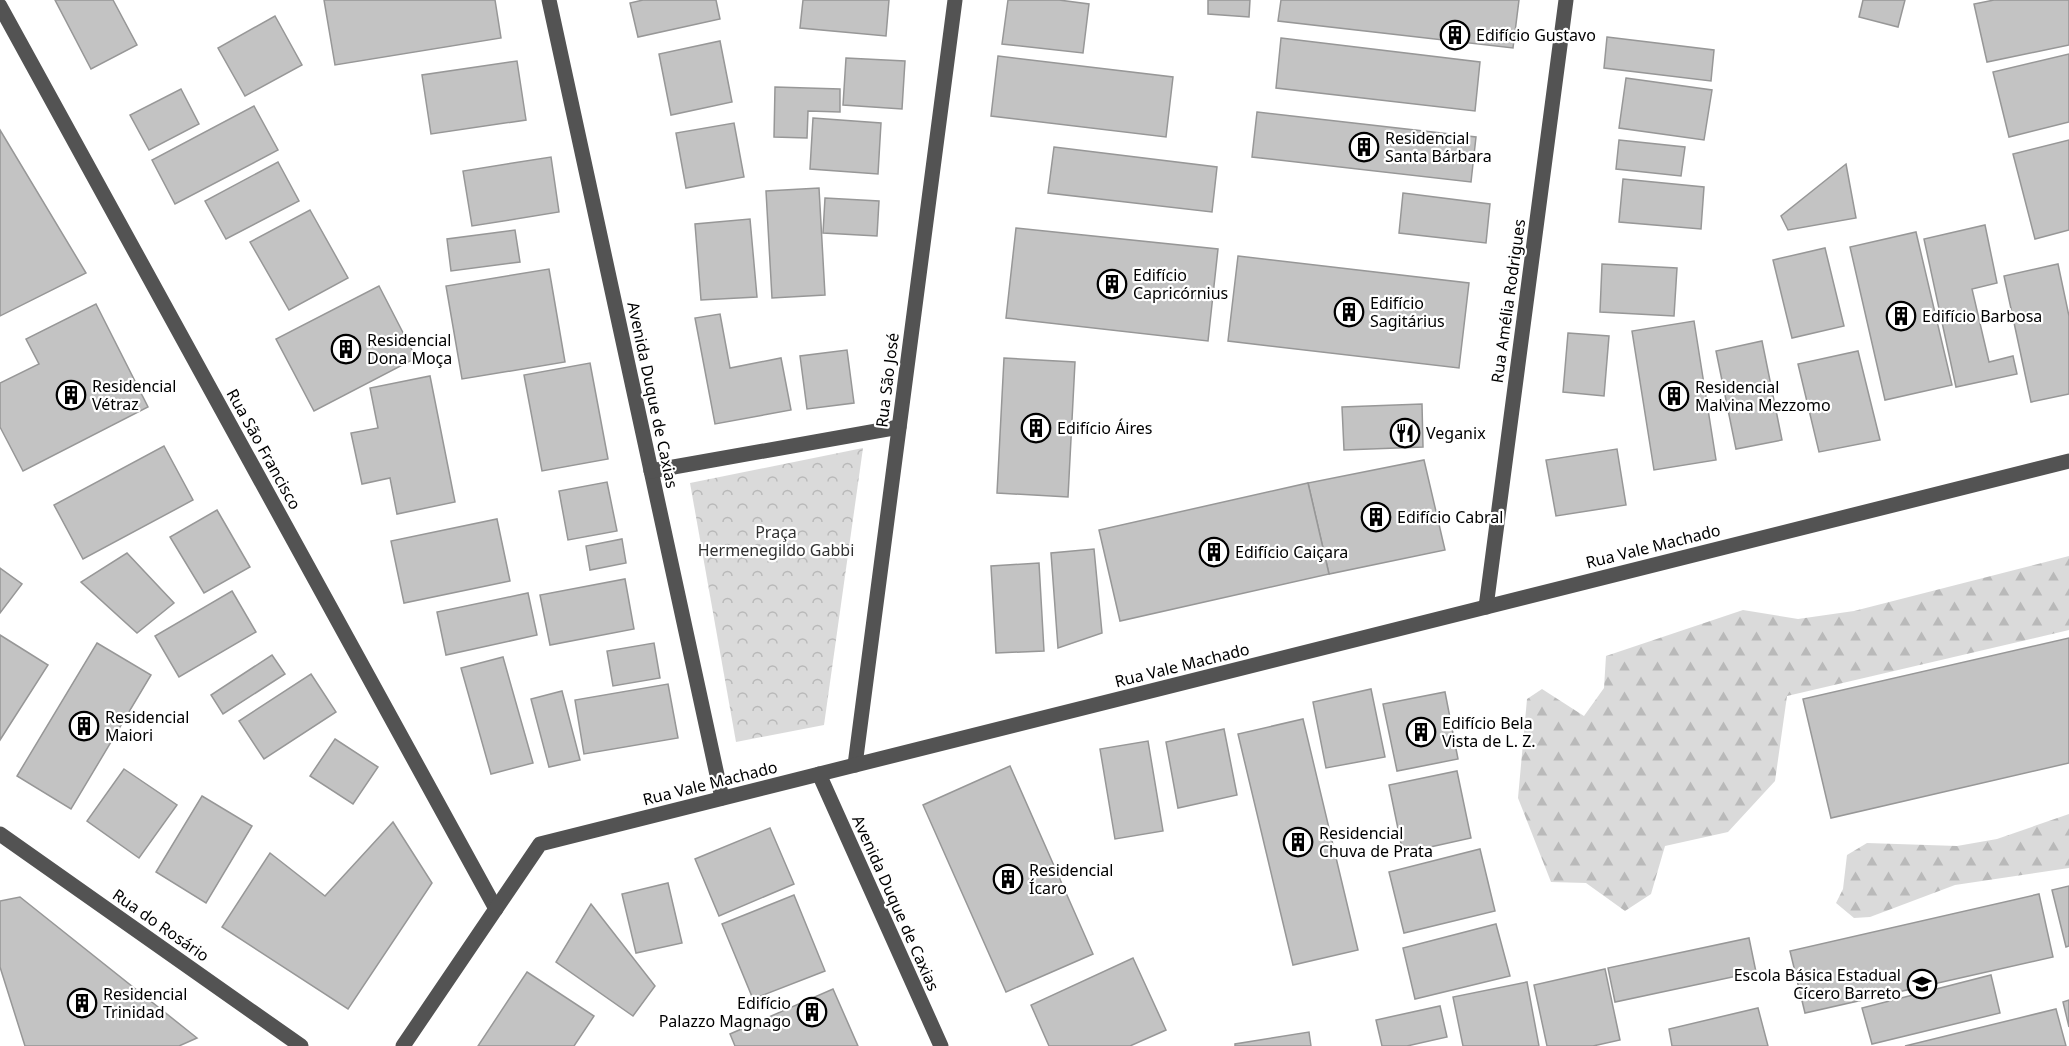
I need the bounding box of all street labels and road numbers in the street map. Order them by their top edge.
street label: Rua Amélia Rodrigues [1486,218,1530,384]
street label: Avenida Duque de Caxias [622,300,684,490]
street label: Rua São José [870,331,904,429]
street label: Rua São Francisco [222,385,306,513]
street label: Rua Vale Machado [1583,519,1723,573]
street label: Rua Vale Machado [1112,638,1252,692]
street label: Rua Vale Machado [640,756,780,810]
street label: Avenida Duque de Caxias [847,812,945,994]
street label: Rua do Rosário [108,883,214,967]

